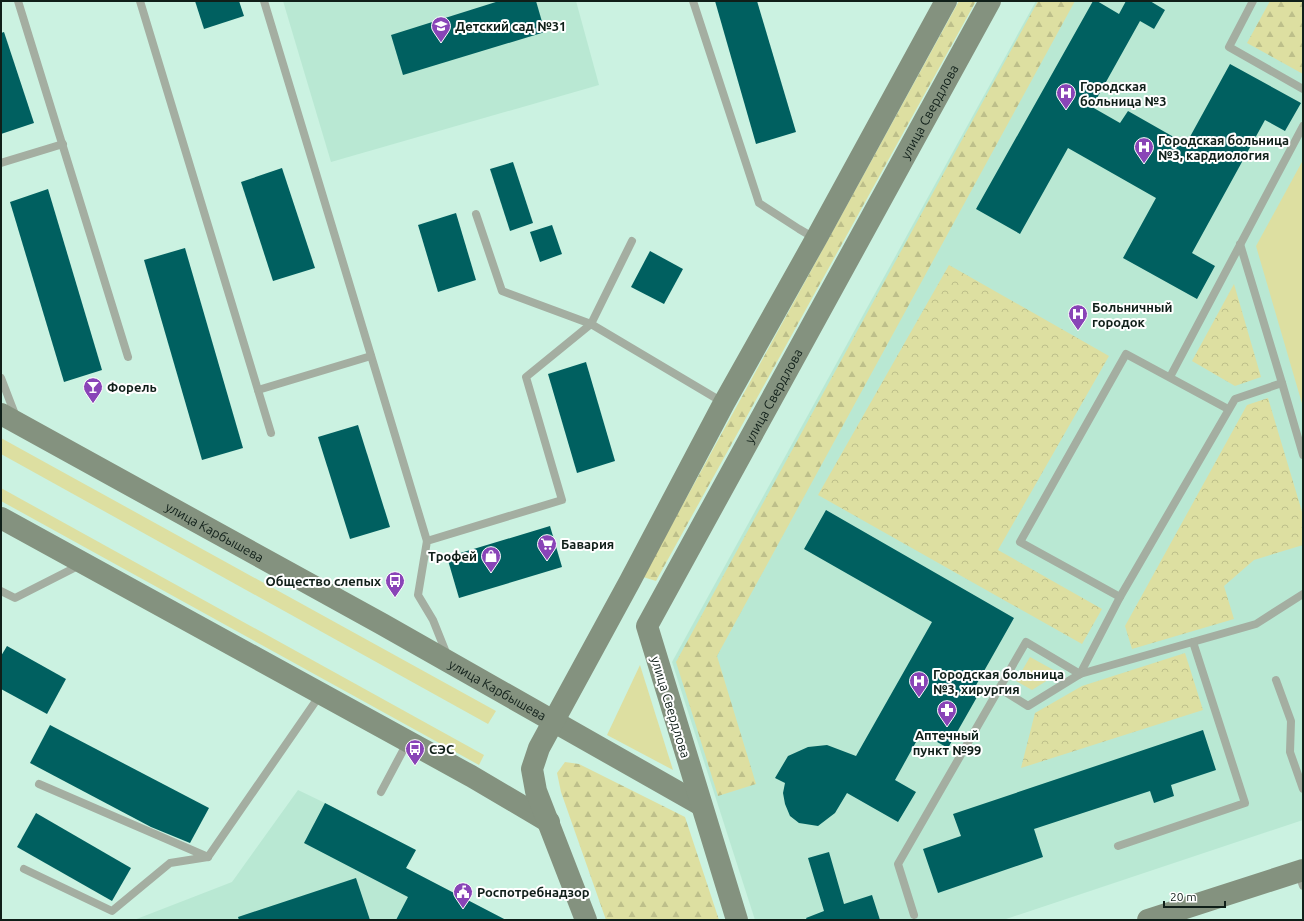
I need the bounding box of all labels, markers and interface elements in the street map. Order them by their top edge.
school or university icon: Детский сад №31 [430,15,452,43]
place label: Детский сад №31 [455,19,566,33]
street label: улица Свердлова [898,62,961,161]
place label: Городская больница №3 [1080,79,1166,108]
hospital icon: Городская больница №3 [1055,82,1077,110]
place label: Городская больница №3, кардиология [1158,133,1289,162]
hospital icon: Городская больница №3, кардиология [1133,136,1155,164]
place label: Больничный городок [1092,300,1172,329]
hospital icon: Больничный городок [1067,303,1089,331]
street label: улица Свердлова [742,346,805,445]
bar icon: Форель [82,376,104,404]
place label: Форель [107,380,157,394]
street label: улица Карбышева [163,499,266,564]
supermarket icon: Бавария [536,533,558,561]
place label: Бавария [561,537,614,551]
shop icon: Трофей [480,545,502,573]
place label: Трофей [428,549,477,563]
bus stop icon: Общество слепых [384,570,406,598]
place label: Общество слепых [265,574,381,588]
street label: улица Свердлова [649,655,693,759]
street label: улица Карбышева [446,656,549,723]
place label: Городская больница №3, хирургия [933,667,1064,696]
hospital icon: Городская больница №3, хирургия [908,670,930,698]
pharmacy icon: Аптечный пункт №99 [936,699,958,727]
place label: Аптечный пункт №99 [913,728,981,757]
bus stop icon: СЭС [404,738,426,766]
place label: СЭС [429,742,455,756]
public building icon: Роспотребнадзор [452,881,474,909]
scale bar [1164,883,1225,909]
place label: Роспотребнадзор [477,885,590,899]
text: 20 m [1170,890,1197,903]

